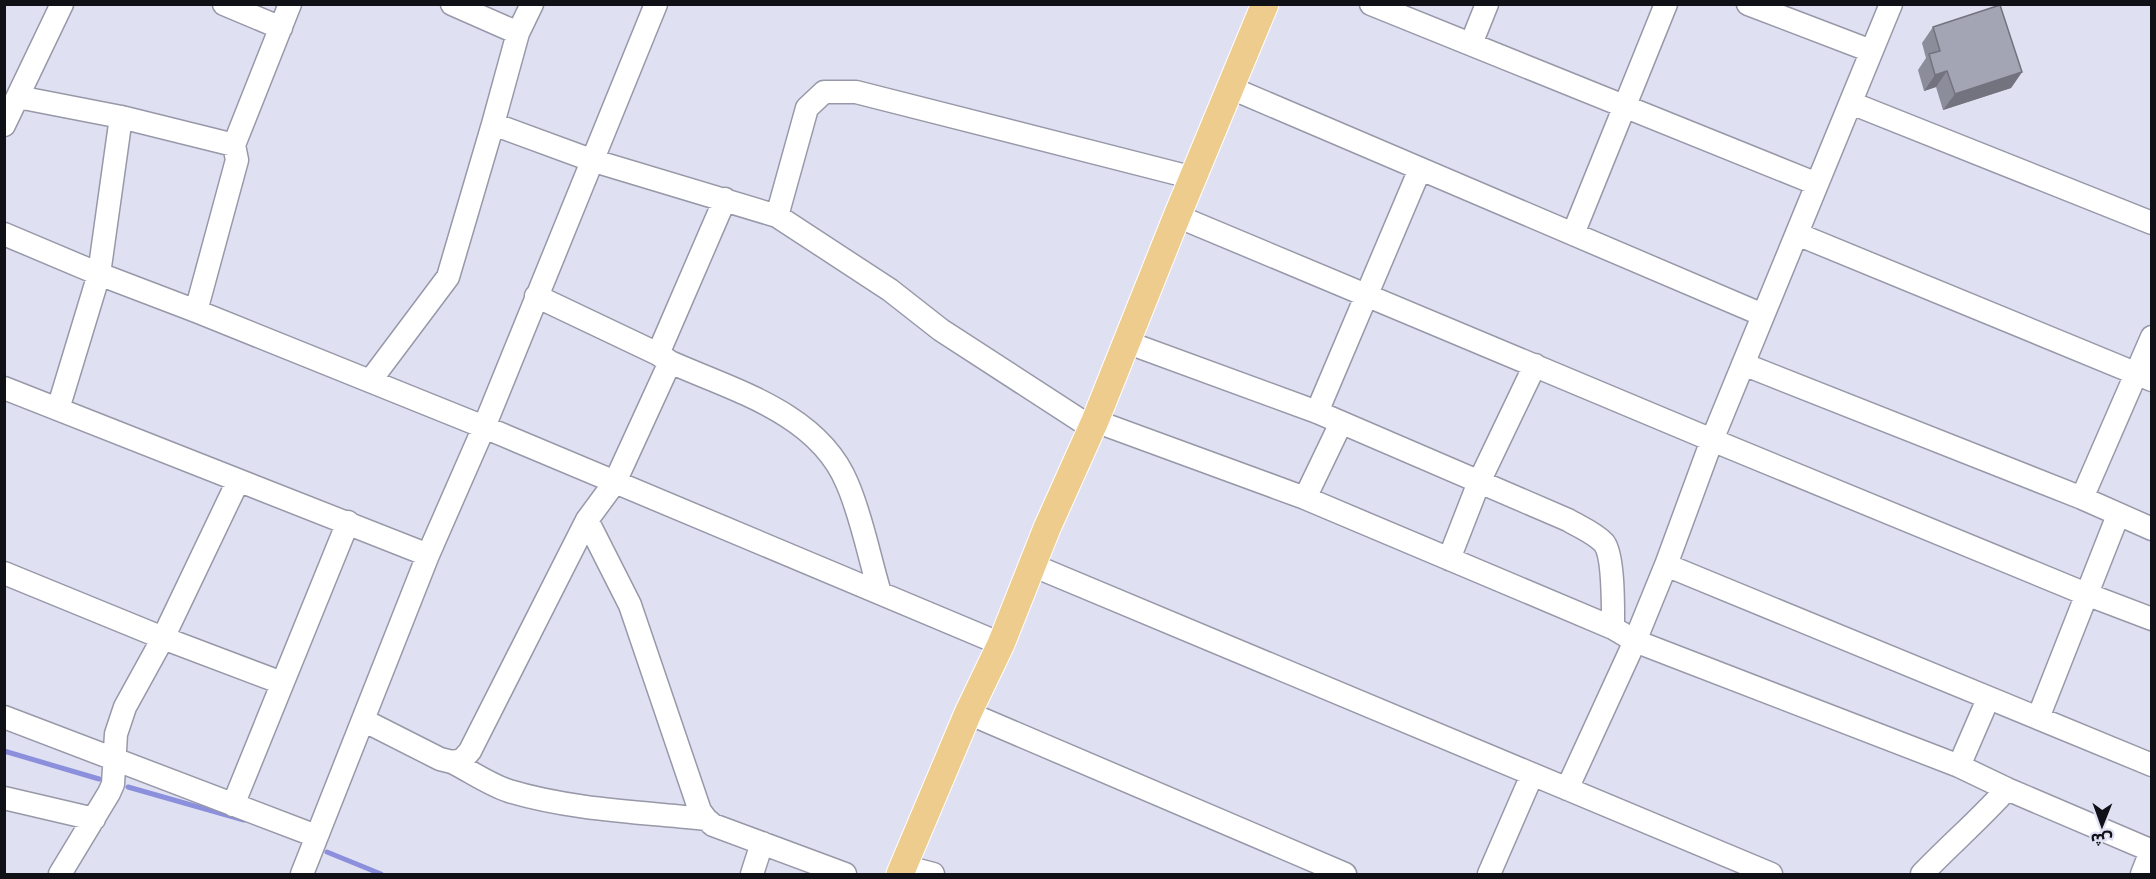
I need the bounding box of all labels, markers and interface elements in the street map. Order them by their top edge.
north arrow [2072,795,2132,855]
text: ش [2091,830,2113,849]

